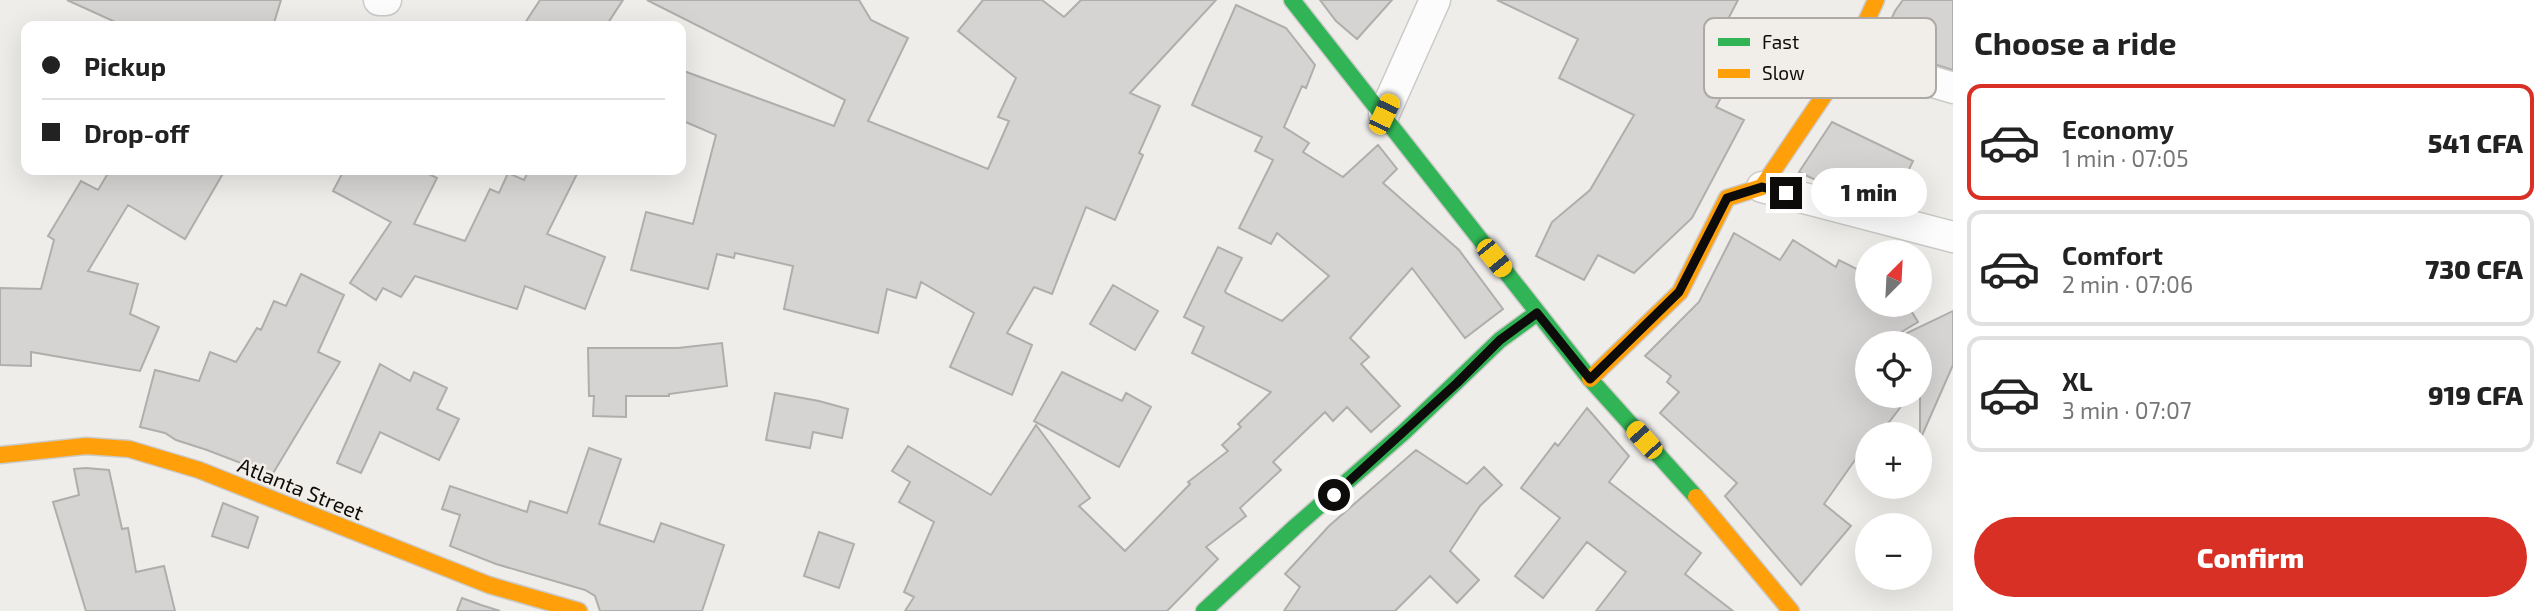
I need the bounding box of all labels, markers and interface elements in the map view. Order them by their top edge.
legend [1704,18,1936,98]
text: Choose a ride [1974,23,2177,61]
text: Fast [1762,30,1799,53]
text: Pickup [84,50,166,81]
text: Slow [1762,61,1805,84]
car [1366,91,1403,137]
icon: car [1978,111,2041,174]
text: Economy [2062,113,2174,144]
text: Drop-off [84,117,189,148]
text: 541 CFA [2428,127,2523,158]
text: 1 min · 07:05 [2062,144,2188,172]
callout: 1 min [1810,168,1926,218]
route end [1770,177,1802,209]
text: 1 min [1841,178,1897,206]
car [1473,235,1516,281]
icon: car [1978,237,2041,300]
text: Comfort [2062,239,2163,270]
north arrow [1855,240,1932,317]
map controls [1855,240,1932,590]
text: 730 CFA [2425,253,2523,284]
text: 2 min · 07:06 [2062,270,2193,298]
button: locate [1855,331,1932,408]
icon: car [1978,363,2041,426]
text: XL [2062,365,2093,396]
text: 919 CFA [2428,379,2523,410]
text: 3 min · 07:07 [2062,396,2192,424]
car [1623,417,1666,463]
button: + [1855,422,1932,499]
street label: Atlanta Street [234,451,368,525]
route start [1318,479,1350,511]
button: − [1855,513,1932,590]
button: Confirm [1974,517,2527,597]

